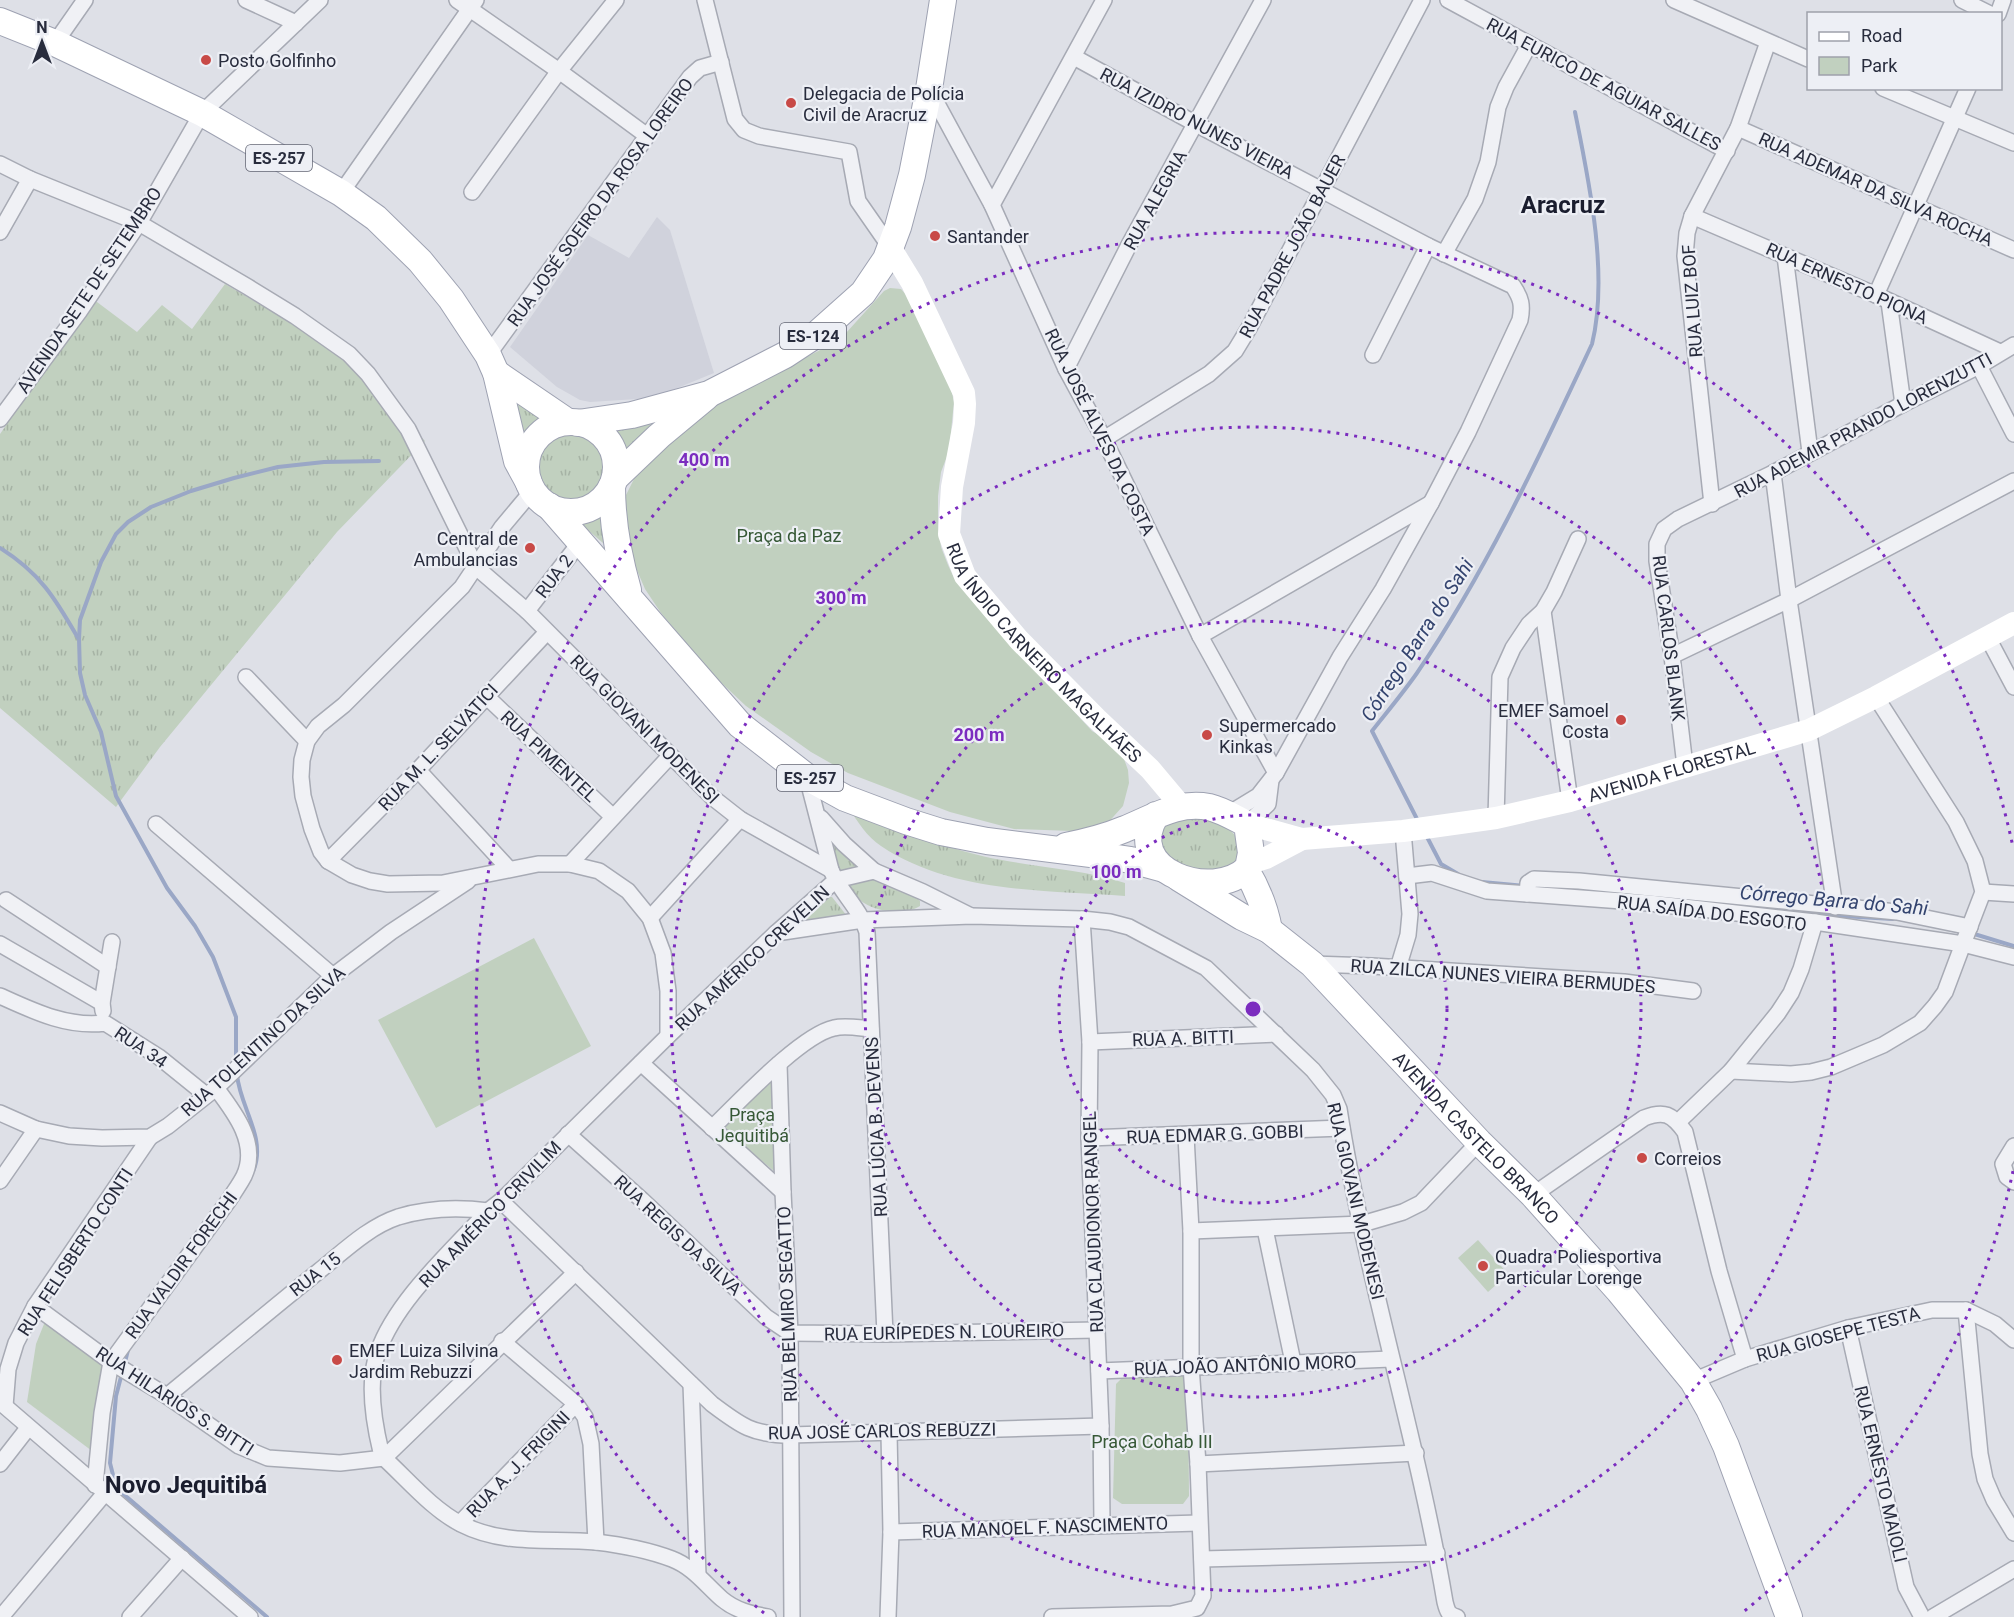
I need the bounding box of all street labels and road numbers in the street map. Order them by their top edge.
street label: RUA EURICO DE AGUIAR SALLES [1483,13,1725,155]
street label: RUA IZIDRO NUNES VIEIRA [1097,63,1298,183]
street label: RUA JOSÉ SOEIRO DA ROSA LOREIRO [503,74,697,330]
street label: RUA ADEMAR DA SILVA ROCHA [1756,128,1997,250]
road number: ES-257 [246,145,312,171]
street label: RUA ALEGRIA [1119,146,1191,253]
street label: RUA PADRE JOÃO BAUER [1235,151,1349,341]
street label: AVENIDA SETE DE SETEMBRO [12,183,166,397]
street label: RUA ERNESTO PIONA [1763,238,1931,328]
street label: RUA LUIZ BOF [1678,244,1706,358]
road number: ES-124 [780,323,846,349]
street label: RUA JOSÉ ALVES DA COSTA [1041,325,1159,539]
street label: RUA ADEMIR PRANDO LORENZUTTI [1730,348,1996,502]
street label: RUA ÍNDIO CARNEIRO MAGALHÃES [943,540,1147,767]
street label: RUA 2 [531,550,577,602]
street label: RUA CARLOS BLANK [1648,554,1690,723]
street label: RUA GIOVANI MODENESI [566,650,724,808]
street label: RUA M. L. SELVATICI [374,679,502,815]
street label: RUA PIMENTEL [496,706,602,806]
street label: AVENIDA FLORESTAL [1585,736,1758,806]
road number: ES-257 [777,765,843,791]
street label: RUA AMÉRICO CREVELIN [671,881,833,1035]
street label: RUA SAÍDA DO ESGOTO [1616,891,1808,935]
street label: RUA ZILCA NUNES VIEIRA BERMUDES [1350,955,1657,997]
street label: RUA TOLENTINO DA SILVA [177,962,349,1120]
street label: RUA 34 [111,1022,171,1072]
street label: RUA A. BITTI [1132,1026,1234,1050]
street label: RUA LÚCIA B. DEVENS [861,1036,891,1218]
street label: AVENIDA CASTELO BRANCO [1389,1047,1564,1228]
street label: RUA GIOVANI MODENESI [1323,1100,1389,1302]
street label: RUA CLAUDIONOR RANGEL [1079,1111,1107,1333]
street label: RUA EDMAR G. GOBBI [1126,1120,1304,1148]
street label: RUA AMÉRICO CRIVILIM [415,1136,565,1292]
street label: RUA FELISBERTO CONTI [13,1164,137,1340]
street label: RUA REGIS DA SILVA [610,1171,746,1300]
street label: RUA VALDIR FORECHI [121,1187,241,1343]
street label: RUA BELMIRO SEGATTO [773,1206,801,1402]
street label: RUA 15 [285,1248,345,1300]
street label: RUA GIOSEPE TESTA [1754,1302,1922,1366]
street label: RUA EURÍPEDES N. LOUREIRO [824,1319,1064,1345]
street label: RUA HILARIOS S. BITTI [92,1342,258,1460]
street label: RUA JOÃO ANTÔNIO MORO [1133,1351,1357,1379]
street label: RUA ERNESTO MAIOLI [1850,1384,1912,1564]
street label: RUA A. J. FRIGINI [462,1406,574,1522]
street label: RUA JOSÉ CARLOS REBUZZI [768,1419,996,1443]
street label: RUA MANOEL F. NASCIMENTO [921,1512,1169,1542]

